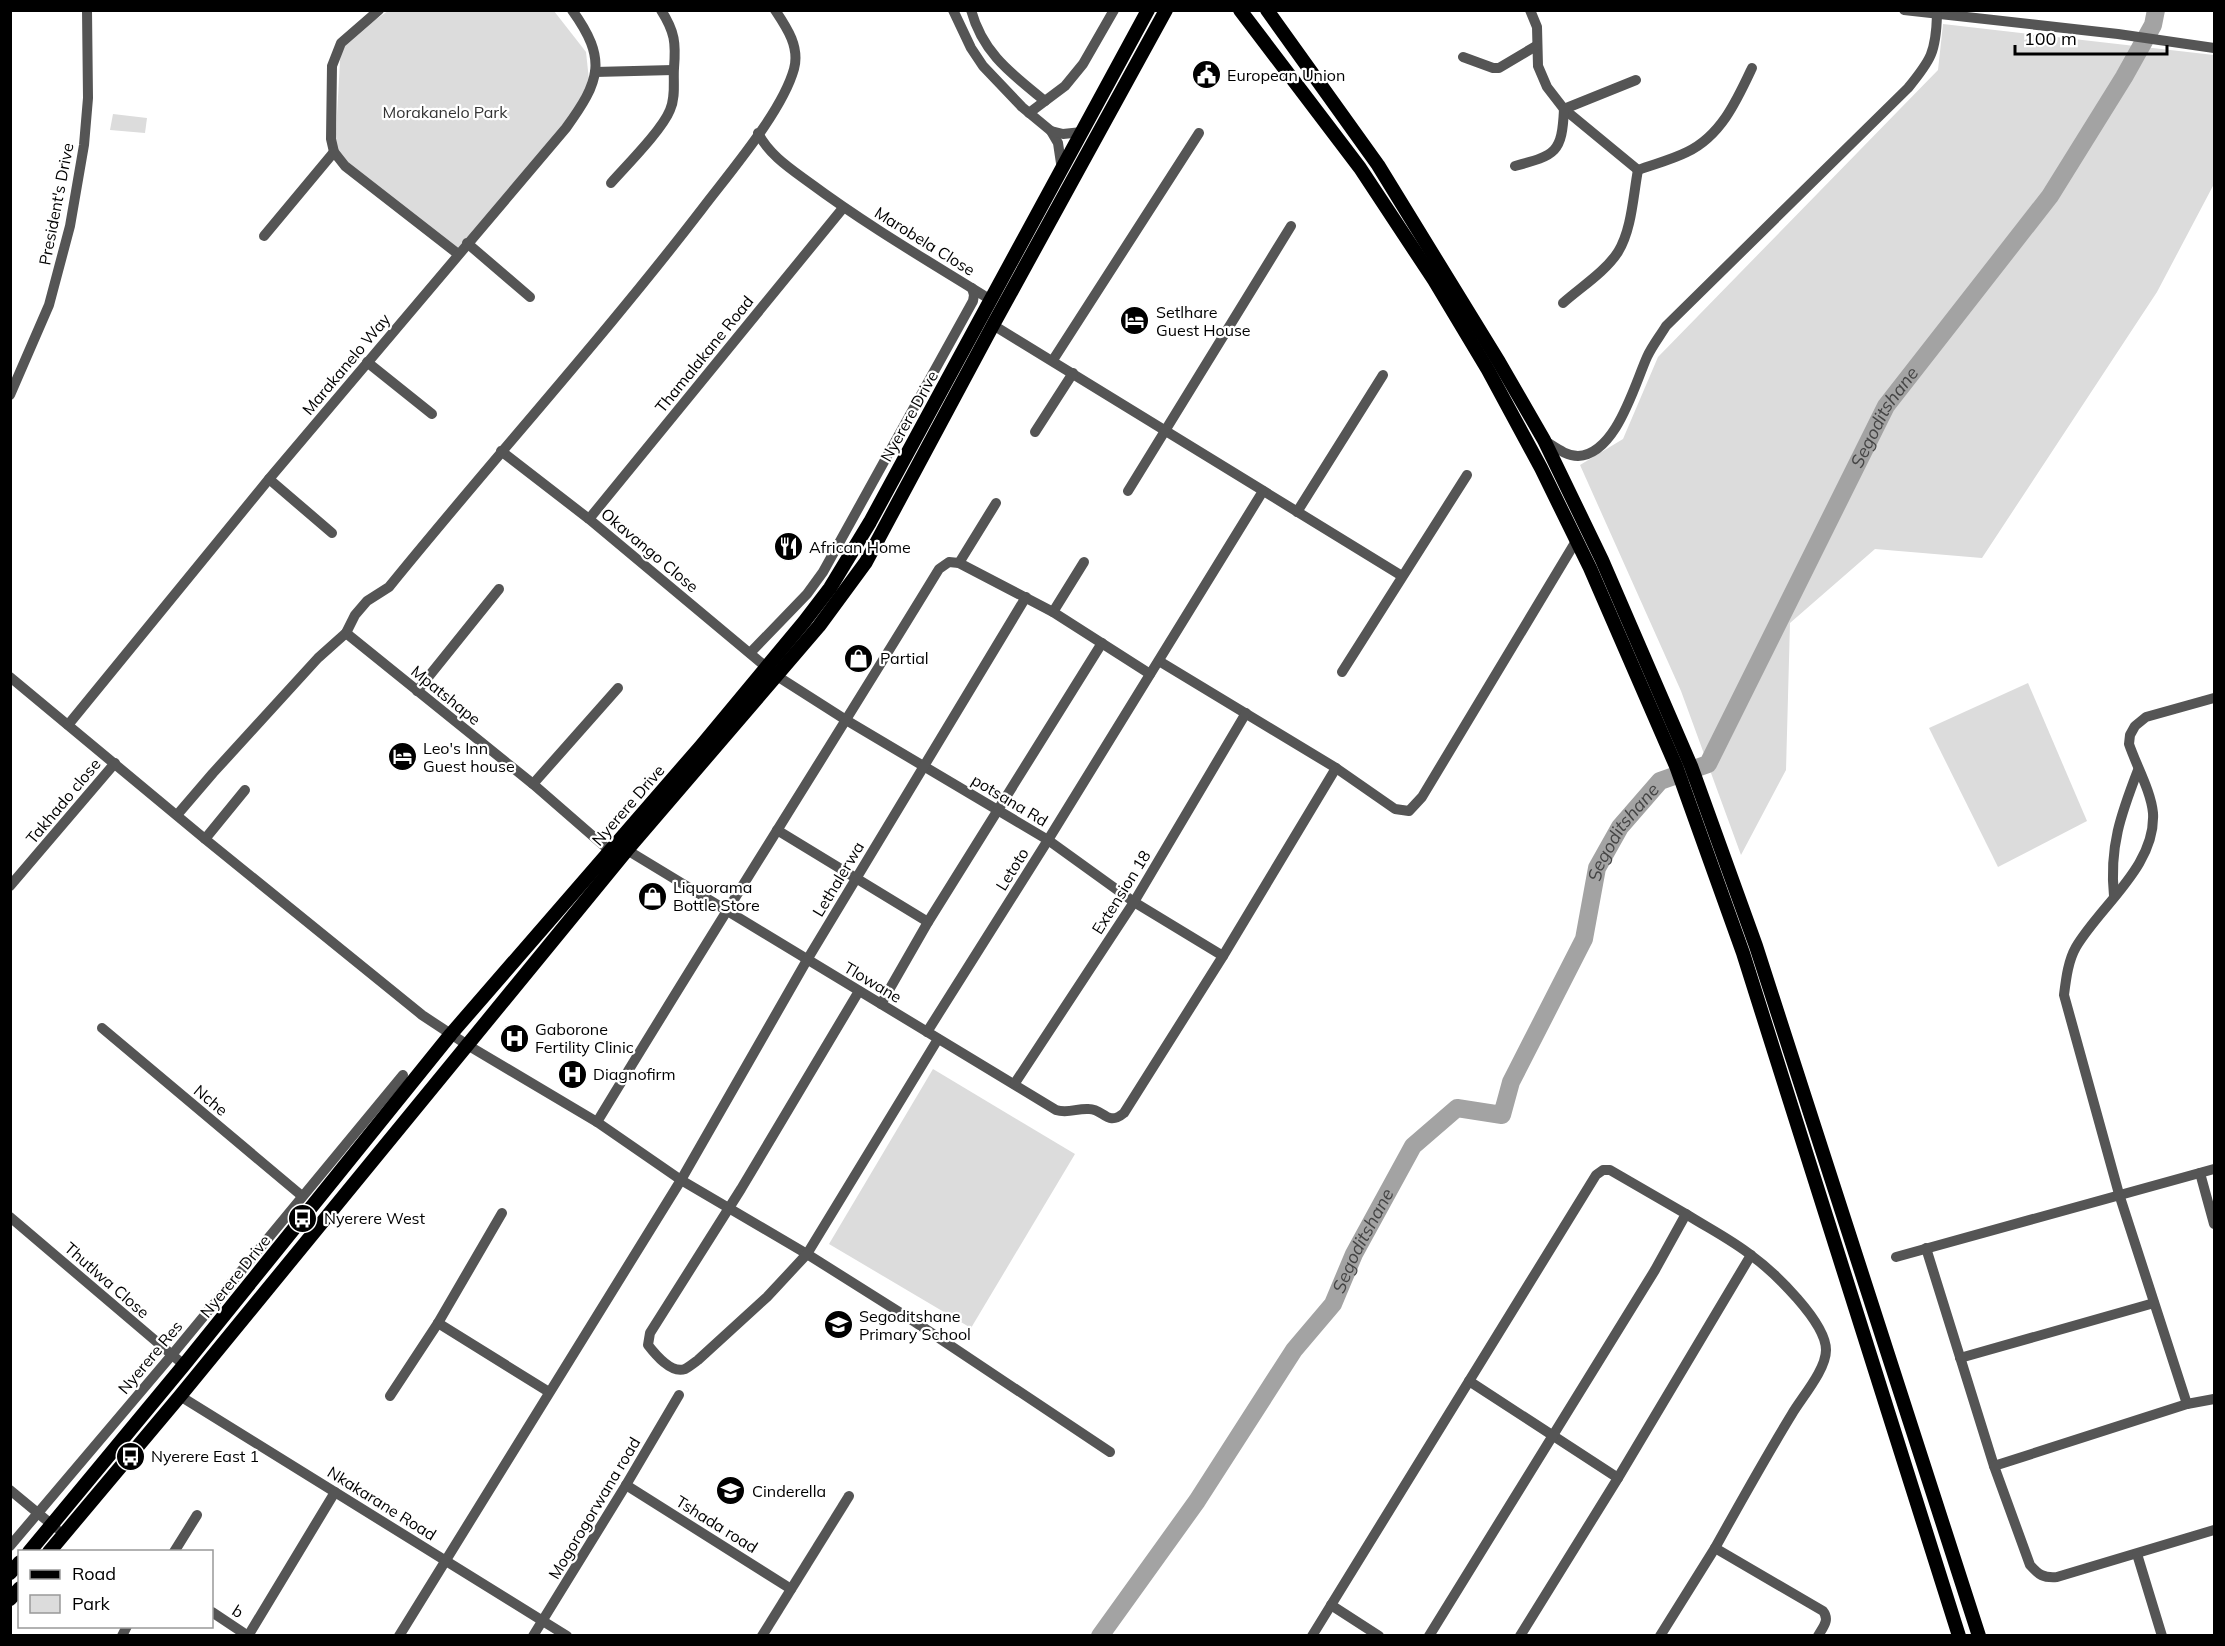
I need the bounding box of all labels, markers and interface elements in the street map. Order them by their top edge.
scale bar [2015,18,2166,56]
text: 100 m [2024,27,2077,50]
public building icon: European Union [1190,59,1222,91]
place label: European Union [1227,65,1345,85]
park label: Morakanelo Park [383,102,508,122]
street label: President's Drive [34,141,78,267]
street label: Marobela Close [871,202,979,280]
street label: Thamalakane Road [651,291,757,417]
place label: Setlhare Guest House [1156,302,1251,340]
hotel icon: Setlhare Guest House [1119,305,1151,337]
street label: Marakanelo Way [298,309,395,419]
water label: Segoditshane [1845,362,1923,472]
street label: Nyerere Drive [876,367,942,465]
street label: Okavango Close [597,504,703,596]
restaurant icon: African Home [772,531,804,563]
place label: African Home [809,537,911,557]
shop icon: Partial [843,642,875,674]
place label: Partial [880,648,929,668]
street label: Mpatshape [407,661,485,729]
place label: Leo's Inn Guest house [423,738,515,776]
hotel icon: Leo's Inn Guest house [386,741,418,773]
street label: Takhado close [21,754,105,848]
street label: Nyerere Drive [587,760,669,850]
street label: potsana Rd [968,769,1052,831]
water label: Segoditshane [1583,778,1664,883]
street label: Lethalerwa [808,838,868,920]
street label: Letoto [991,844,1033,894]
street label: Extension 18 [1087,846,1155,938]
place label: Liquorama Bottle Store [673,877,760,915]
shop icon: Liquorama Bottle Store [636,880,668,912]
street label: Tlowane [840,957,906,1007]
place label: Gaborone Fertility Clinic [535,1019,634,1057]
hospital icon: Gaborone Fertility Clinic [498,1022,530,1054]
hospital icon: Diagnofirm [556,1058,588,1090]
place label: Diagnofirm [593,1064,675,1084]
street label: Nche [190,1080,232,1120]
water label: Segoditshane [1327,1184,1399,1296]
bus stop icon: Nyerere West [287,1202,319,1234]
place label: Nyerere West [324,1208,425,1228]
street label: Nyerere Drive [196,1231,274,1321]
street label: Thutlwa Close [61,1238,153,1322]
place label: Segoditshane Primary School [859,1306,971,1344]
school or university icon: Segoditshane Primary School [822,1309,854,1341]
street label: Nyerere Res [114,1316,186,1398]
street label: Mogorogorwana road [544,1433,644,1583]
bus stop icon: Nyerere East 1 [114,1440,146,1472]
place label: Nyerere East 1 [151,1446,259,1466]
street label: Nkakarane Road [324,1462,440,1544]
school or university icon: Cinderella [715,1475,747,1507]
place label: Cinderella [752,1481,826,1501]
street label: Tshada road [672,1491,762,1557]
legend [18,1550,213,1628]
text: Road [72,1562,116,1585]
text: Park [72,1592,111,1615]
street label: b [229,1600,247,1622]

